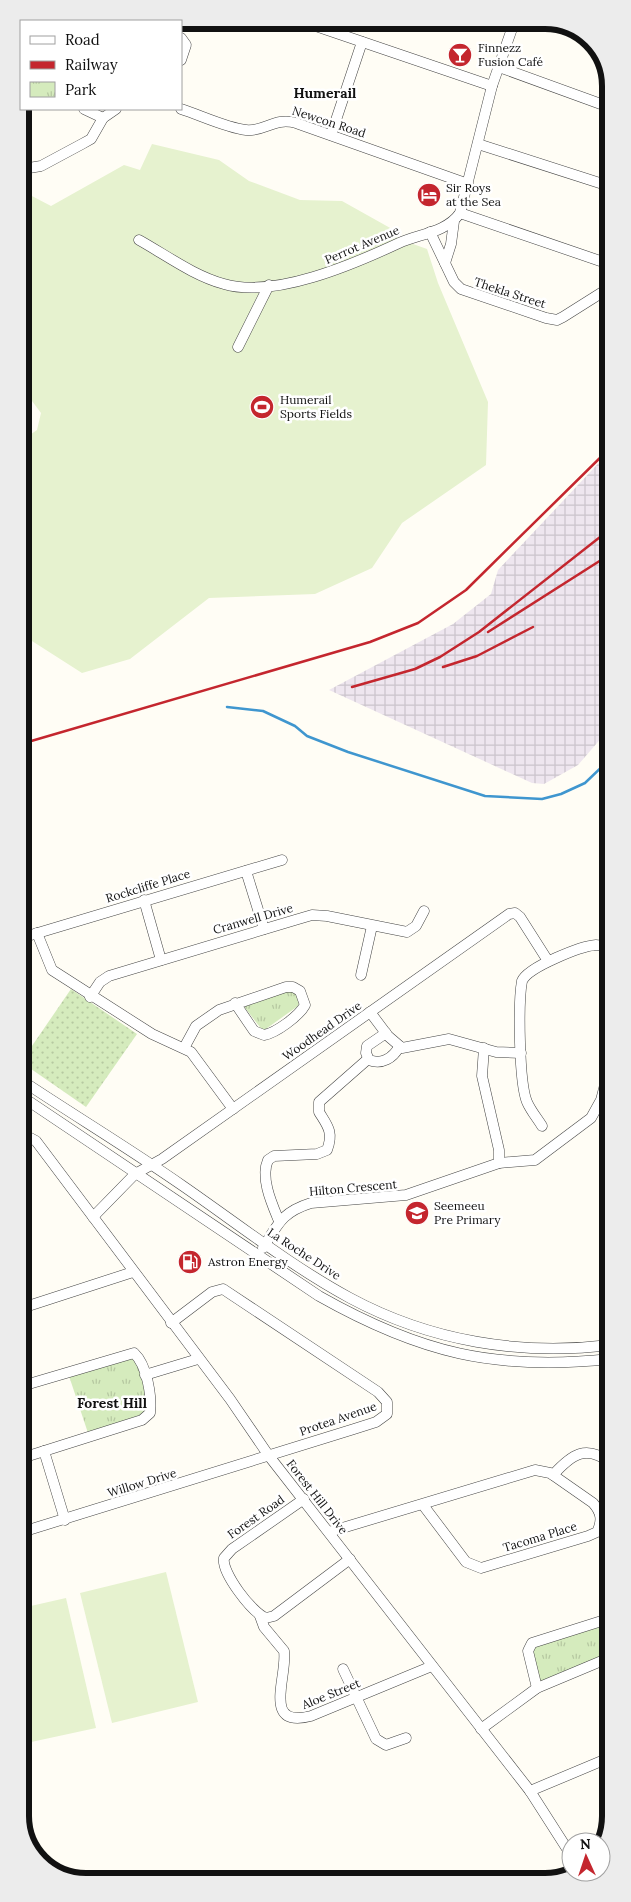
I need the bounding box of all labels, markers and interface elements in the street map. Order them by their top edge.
legend [20,20,182,110]
text: Road [65,30,100,49]
place label: Finnezz Fusion Café [478,40,544,69]
bar icon: Finnezz Fusion Café [447,42,473,68]
text: Railway [65,55,118,74]
text: Park [65,80,96,99]
district label: Humerail [294,84,357,102]
street label: Newcon Road [290,103,368,140]
place label: Sir Roys at the Sea [446,180,501,209]
hotel icon: Sir Roys at the Sea [416,182,442,208]
street label: Perrot Avenue [322,222,402,267]
street label: Thekla Street [472,274,548,311]
place label: Humerail Sports Fields [280,392,352,421]
sports icon: Humerail Sports Fields [249,394,275,420]
street label: Rockcliffe Place [104,865,192,905]
street label: Cranwell Drive [211,900,295,937]
street label: Woodhead Drive [279,998,364,1063]
street label: Hilton Crescent [308,1176,398,1199]
place label: Seemeeu Pre Primary [434,1198,501,1227]
school or university icon: Seemeeu Pre Primary [404,1200,430,1226]
street label: La Roche Drive [265,1224,344,1283]
fuel station icon: Astron Energy [177,1249,203,1275]
place label: Astron Energy [207,1254,289,1269]
district label: Forest Hill [77,1394,148,1412]
street label: Protea Avenue [297,1398,379,1439]
street label: Forest Hill Drive [284,1456,352,1537]
street label: Willow Drive [106,1465,179,1500]
street label: Forest Road [224,1491,287,1542]
street label: Tacoma Place [501,1518,579,1555]
street label: Aloe Street [299,1675,362,1712]
north arrow [561,1832,611,1882]
text: N [579,1835,591,1853]

